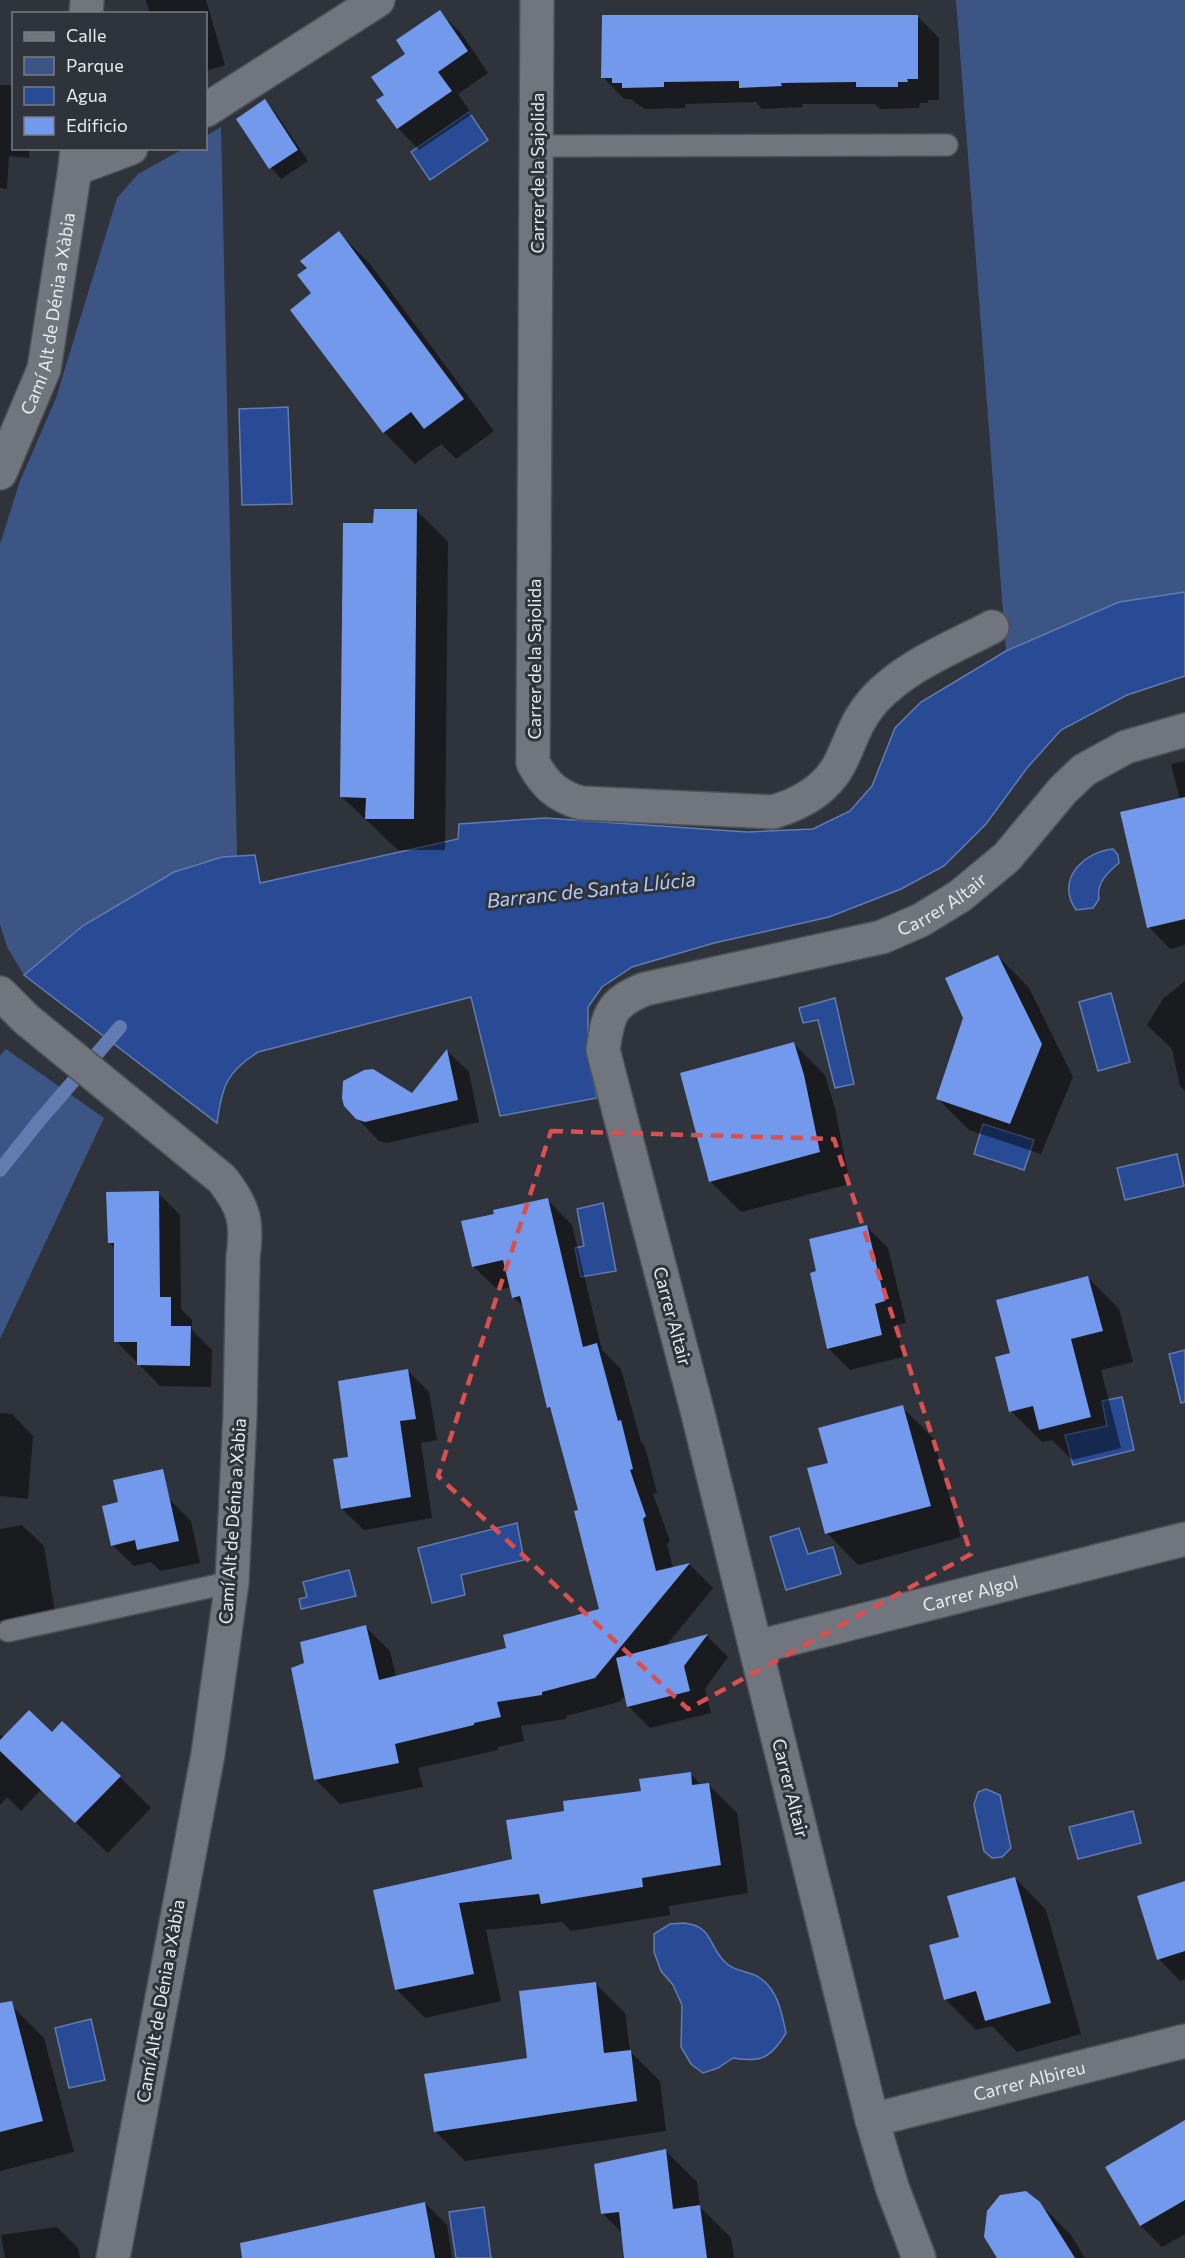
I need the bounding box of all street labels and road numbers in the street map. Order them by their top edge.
street label: Carrer de la Sajolida [526,92,548,254]
street label: Camí Alt de Dénia a Xàbia [15,211,79,418]
street label: Carrer de la Sajolida [523,578,545,740]
street label: Carrer Altair [894,868,991,940]
street label: Carrer Altair [649,1264,697,1368]
street label: Camí Alt de Dénia a Xàbia [214,1417,250,1625]
street label: Carrer Algol [920,1571,1020,1616]
street label: Carrer Altair [768,1736,814,1840]
street label: Camí Alt de Dénia a Xàbia [131,1897,189,2105]
street label: Carrer Albireu [971,2056,1087,2105]

